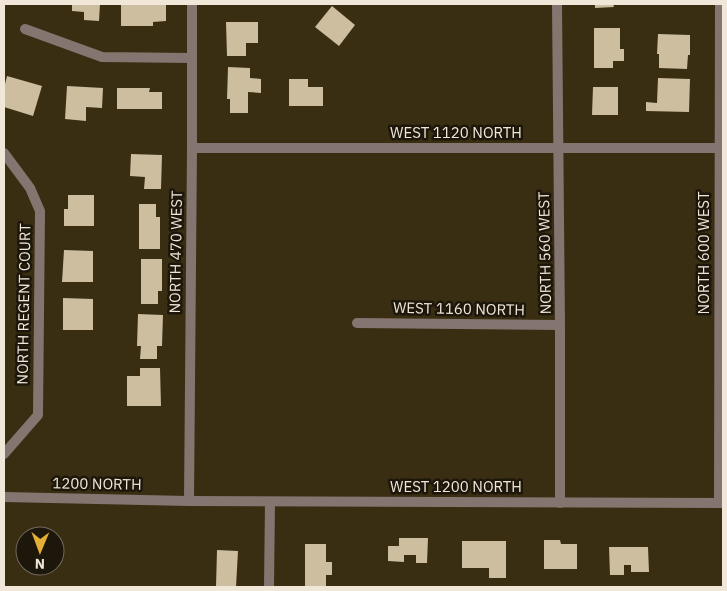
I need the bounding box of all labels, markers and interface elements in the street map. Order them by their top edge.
street label: WEST 1120 NORTH [390,123,522,142]
street label: NORTH 470 WEST [165,190,186,314]
street label: NORTH 560 WEST [534,191,555,315]
street label: NORTH 600 WEST [694,191,713,314]
street label: NORTH REGENT COURT [13,223,34,385]
street label: WEST 1160 NORTH [393,298,525,319]
street label: 1200 NORTH [52,473,142,494]
street label: WEST 1200 NORTH [390,477,522,496]
north arrow [15,526,65,576]
text: N [35,555,45,573]

